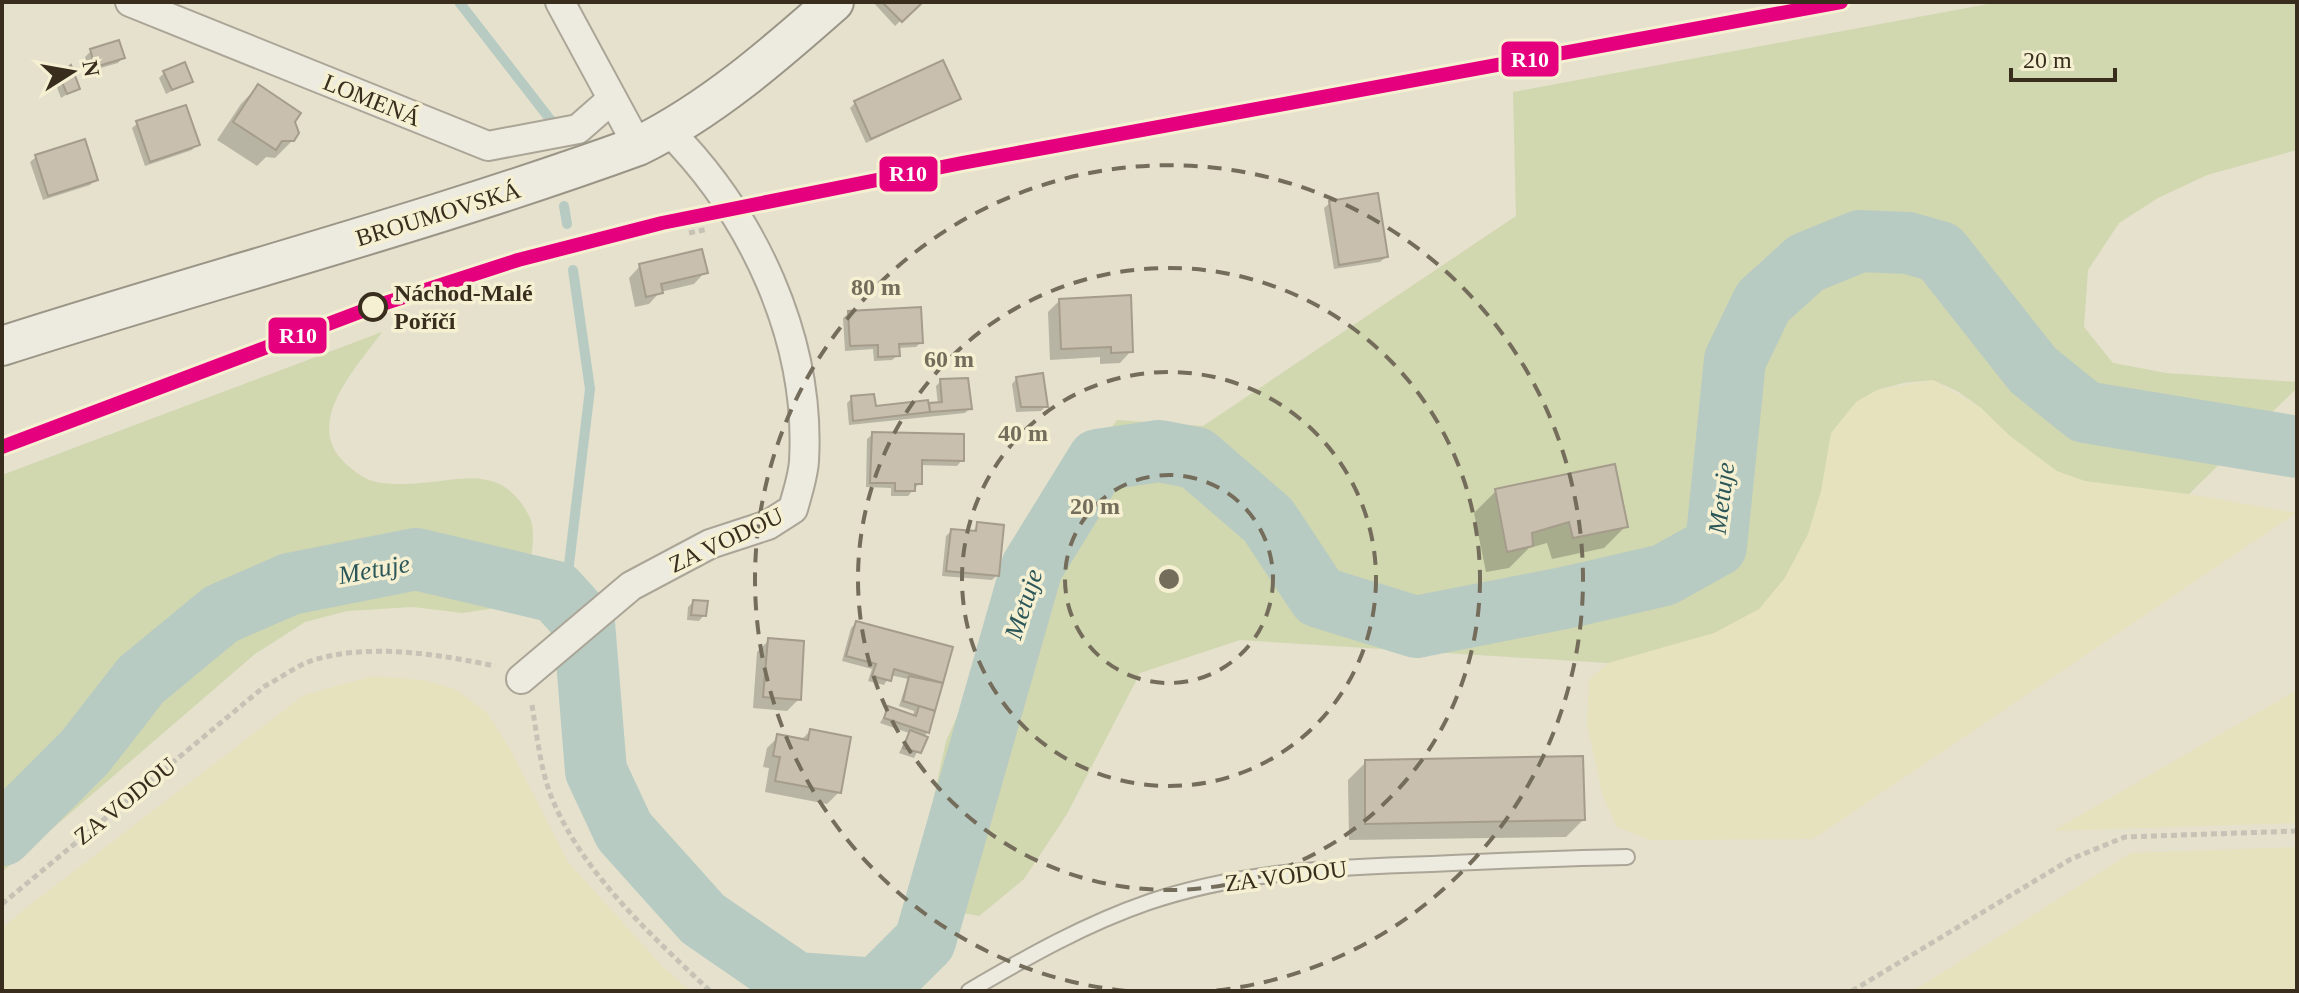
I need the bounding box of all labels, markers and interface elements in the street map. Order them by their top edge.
north arrow [32,32,112,112]
scale bar [2011,32,2115,82]
line badge: R10 [1500,40,1560,78]
text: R10 [1511,47,1549,72]
text: 20 m [2023,47,2072,73]
text: N [77,58,105,79]
street label: LOMENÁ [320,69,425,132]
line badge: R10 [878,155,939,193]
text: R10 [889,161,927,186]
street label: BROUMOVSKÁ [353,176,524,251]
text: 80 m [851,274,901,300]
place label: Náchod-Malé Poříčí [394,280,533,334]
marker: Náchod-Malé Poříčí [359,293,387,321]
line badge: R10 [267,316,328,355]
text: R10 [279,323,317,348]
text: 60 m [924,346,974,372]
text: 40 m [998,420,1048,446]
water label: Metuje [1703,460,1740,537]
text: 20 m [1070,493,1120,519]
street label: ZA VODOU [665,502,787,578]
water label: Metuje [335,549,412,590]
water label: Metuje [998,565,1048,644]
centre of rings [1155,565,1183,593]
street label: ZA VODOU [69,752,181,850]
street label: ZA VODOU [1223,856,1349,896]

